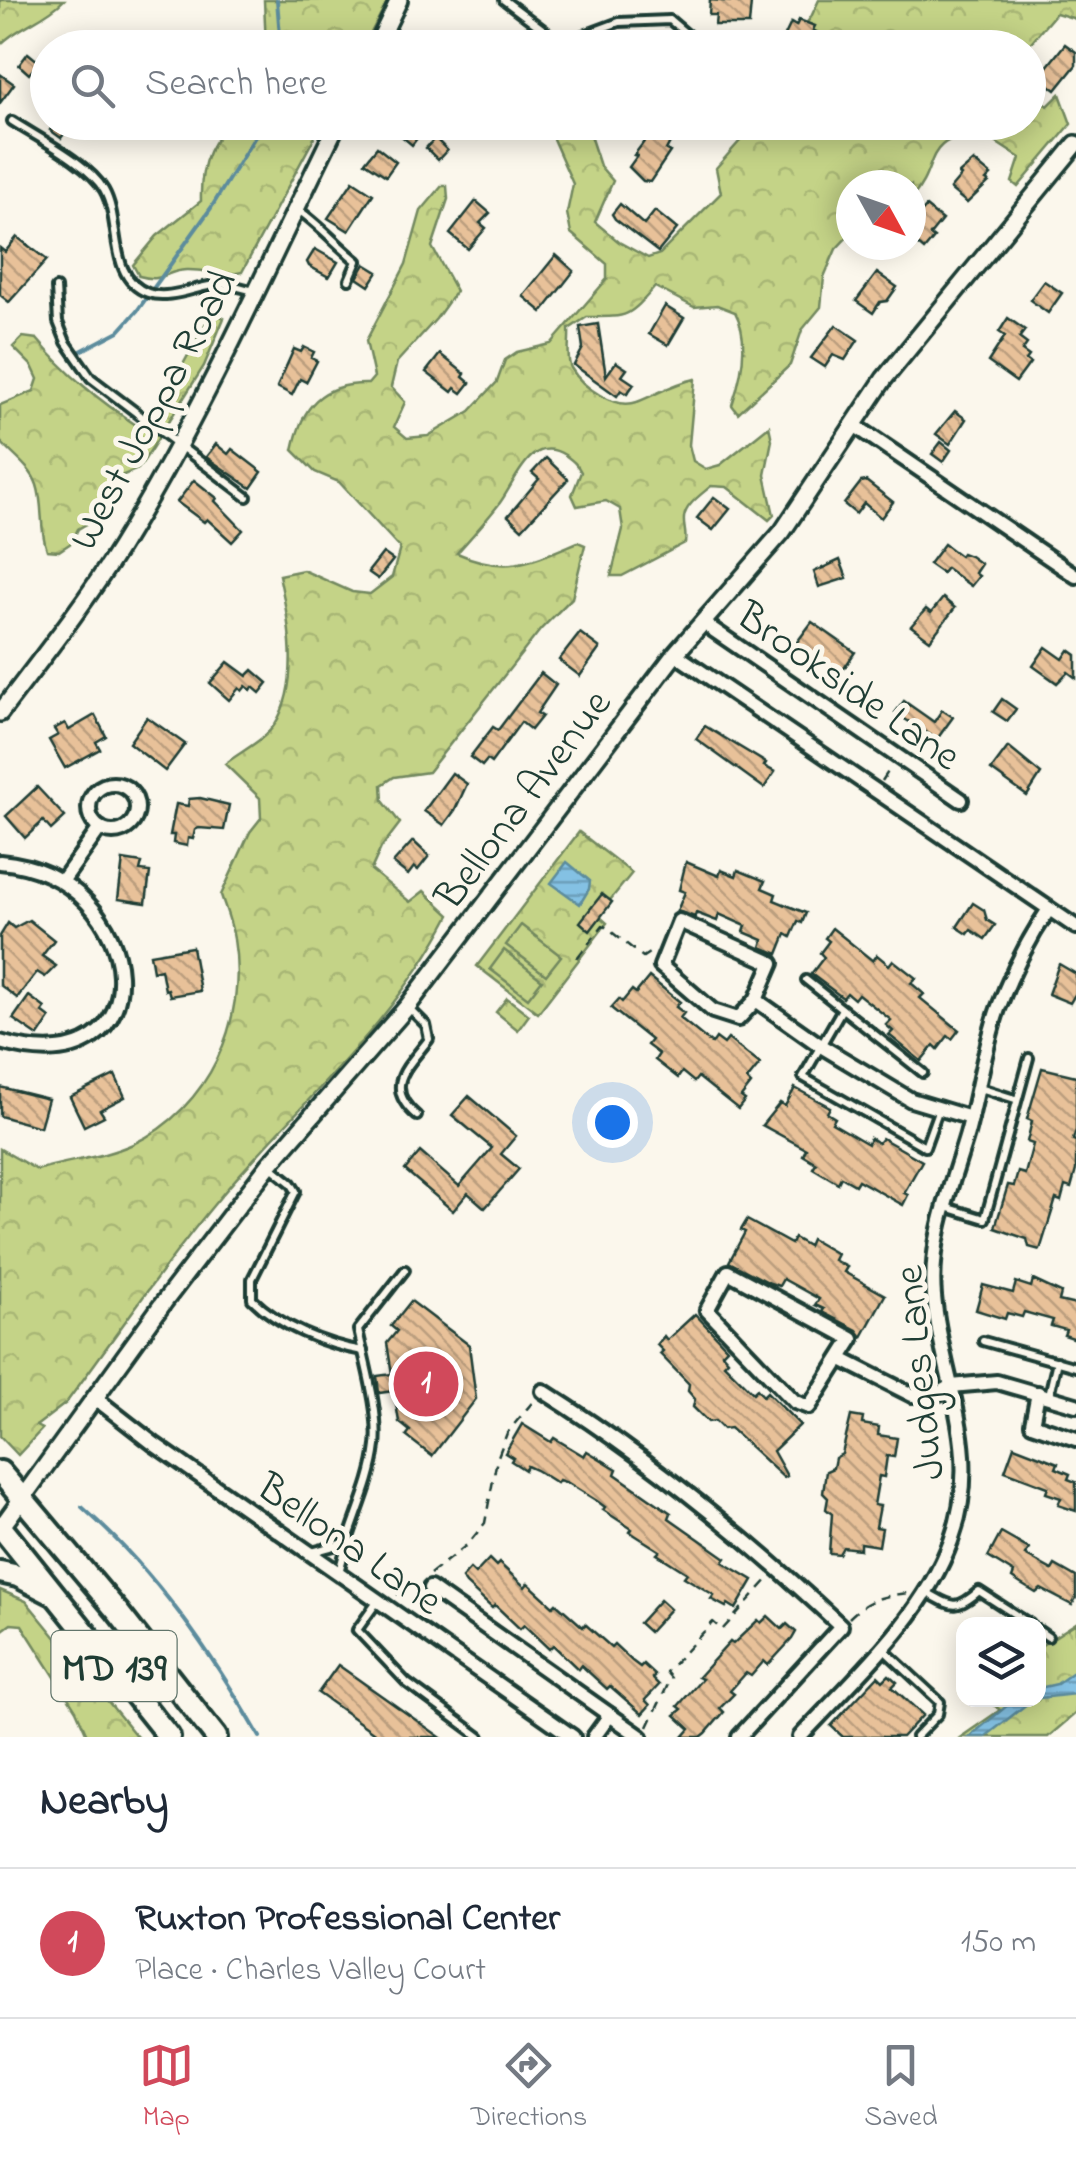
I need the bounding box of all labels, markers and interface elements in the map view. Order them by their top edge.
search box [30,30,1046,140]
text: Search here [145,57,327,113]
icon: search [65,58,120,113]
north arrow [836,170,926,260]
street label: West Joppa Road [55,260,255,562]
street label: Brookside Lane [722,587,972,788]
street label: Bellona Avenue [421,677,628,925]
your location [587,1097,638,1148]
street label: Judges Lane [880,1262,963,1483]
pin: 1 [394,1346,458,1422]
street label: Bellona Lane [242,1459,454,1632]
map controls [956,1617,1046,1707]
button: layers [956,1617,1046,1707]
road number: MD 139 [52,1631,176,1701]
text: Nearby [40,1772,168,1833]
text: Ruxton Professional Center [135,1892,560,1948]
text: 1 [67,1920,78,1967]
text: 150 m [961,1920,1036,1967]
text: Place · Charles Valley Court [135,1948,486,1995]
tab: Map [139,2038,194,2139]
tab: Directions [471,2038,587,2139]
tab: Saved [864,2038,937,2139]

